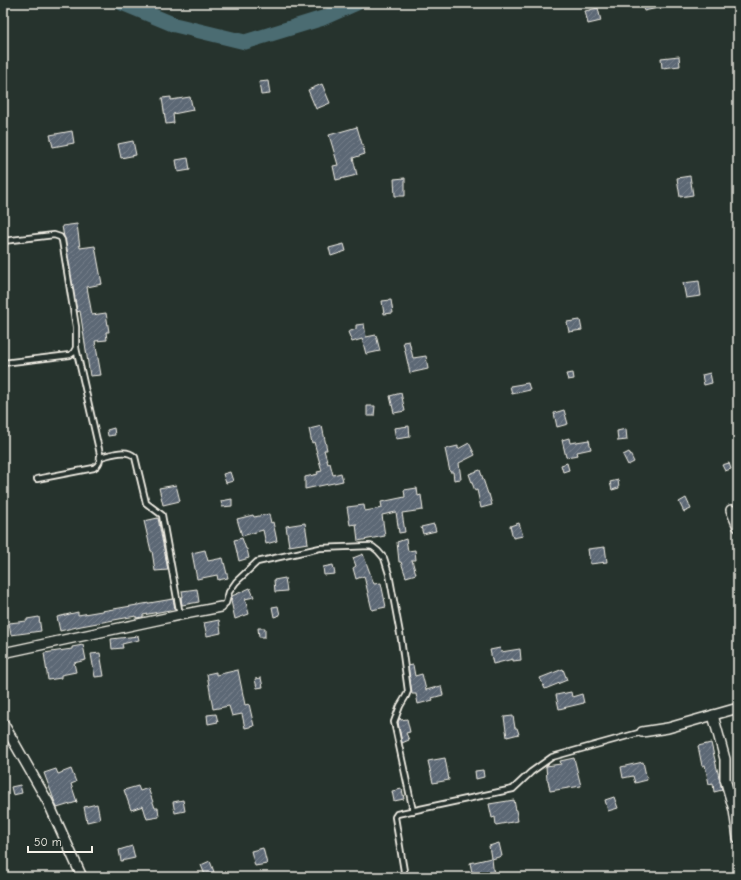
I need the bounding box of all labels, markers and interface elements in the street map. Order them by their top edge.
scale bar [28,828,92,854]
text: 50 m [34,835,62,849]

